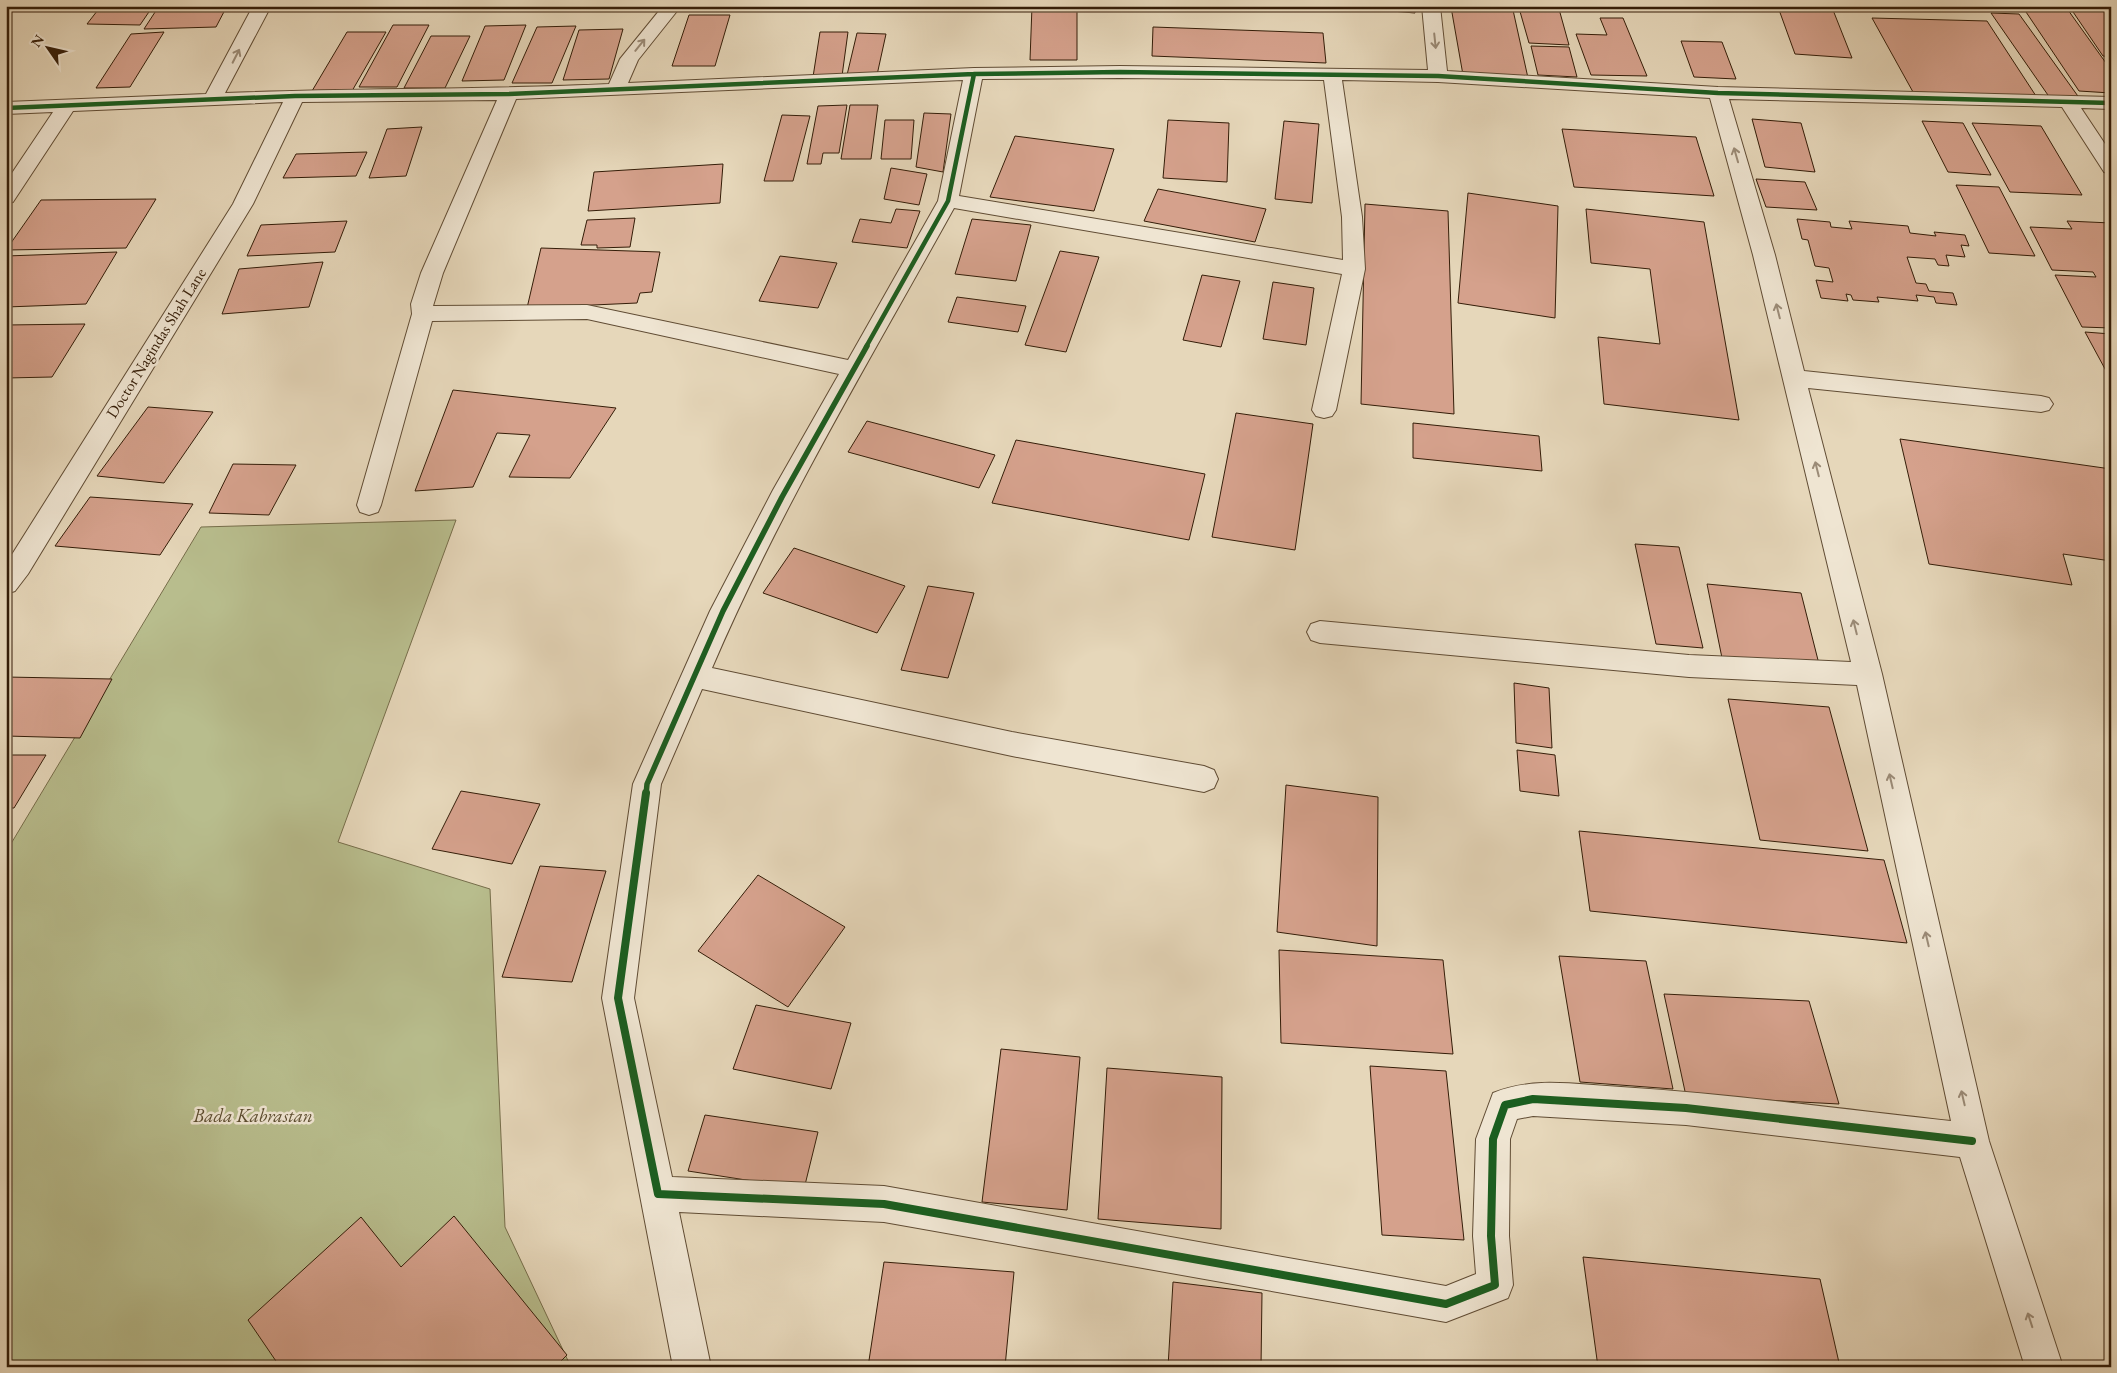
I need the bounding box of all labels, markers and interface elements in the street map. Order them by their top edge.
north arrow [22,22,72,72]
text: N [27,30,48,50]
one-way arrow [1430,33,1439,49]
one-way arrow [635,39,646,52]
one-way arrow [232,49,241,64]
one-way arrow [1730,147,1740,163]
street label: Doctor Nagindas Shah Lane [101,264,211,422]
one-way arrow [1773,304,1782,320]
one-way arrow [1812,462,1821,478]
one-way arrow [1850,620,1860,636]
one-way arrow [1886,773,1895,789]
one-way arrow [1922,932,1931,948]
one-way arrow [1957,1090,1967,1106]
park label: Bada Kabrastan [192,1103,313,1128]
one-way arrow [2024,1313,2034,1329]

